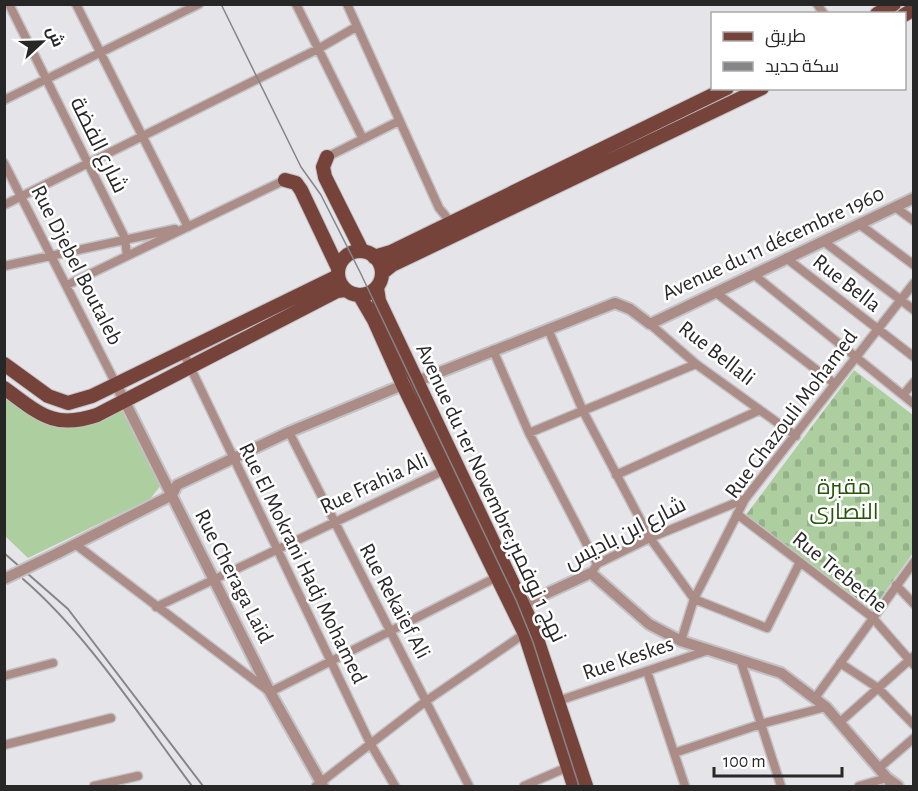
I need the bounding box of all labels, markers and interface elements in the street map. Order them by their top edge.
north arrow [12,12,72,72]
legend [711,12,906,90]
text: ش [43,24,67,50]
text: طريق [765,28,806,48]
text: سكة حديد [765,58,839,76]
street label: شارع الفضة [64,94,132,198]
street label: Rue Djebel Boutaleb [27,182,127,348]
street label: Avenue du 11 décembre 1960 [659,182,887,304]
street label: Rue Bella [809,250,885,316]
street label: Rue Bellali [675,317,759,389]
street label: Rue Ghazouli Mohamed [721,326,861,502]
street label: Avenue du 1er Novembre;نهج 1 نوفمبر [409,340,570,647]
street label: Rue El Mokrani Hadj Mohamed [235,439,371,687]
street label: Rue Frahia Ali [317,448,431,518]
park label: مقبرة النصارى [809,476,879,524]
street label: شارع ابن باديس [561,493,691,576]
street label: Rue Cheraga Laïd [191,505,277,647]
street label: Rue Trebeche [788,527,892,617]
street label: Rue Rekaïef Ali [355,540,435,662]
street label: Rue Keskes [580,632,676,684]
scale bar [714,740,842,778]
text: 100 m [723,753,766,771]

